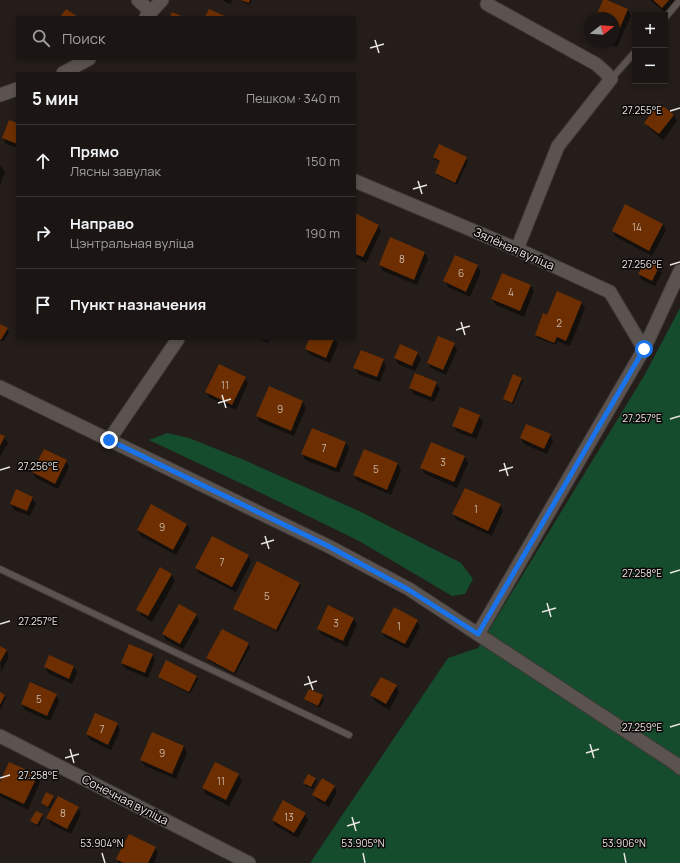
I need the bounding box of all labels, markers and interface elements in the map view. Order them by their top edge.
north arrow [584,12,620,48]
map controls [632,12,668,84]
button: + [632,12,668,48]
search box [16,16,356,60]
icon: search [30,27,52,49]
text: Поиск [62,28,106,49]
button: − [632,48,668,84]
text: 5 мин [32,87,79,110]
text: Пешком · 340 m [246,89,340,107]
text: 27.255°E [622,103,662,117]
text: Прямо [70,141,119,162]
icon: ahead [32,150,54,172]
text: 150 m [306,152,340,170]
text: Лясны завулак [70,162,161,180]
text: Направо [70,213,134,234]
house number: 14 [632,220,642,234]
icon: right [32,222,54,244]
street label: Зялёная вуліца [471,223,557,274]
text: 190 m [305,224,340,242]
text: Цэнтральная вуліца [70,234,194,252]
house number: 8 [399,252,405,266]
text: 27.256°E [622,257,663,271]
house number: 6 [458,266,464,280]
house number: 4 [508,285,514,299]
icon: arrive [32,294,54,316]
text: Пункт назначения [70,294,206,315]
house number: 2 [556,316,562,330]
route start [635,340,653,358]
house number: 11 [221,378,229,392]
house number: 9 [277,402,283,416]
text: 27.257°E [622,411,662,425]
route end [100,431,118,449]
house number: 7 [321,441,327,455]
house number: 3 [440,455,446,469]
text: 27.256°E [18,459,59,473]
house number: 5 [373,462,379,476]
house number: 1 [474,502,478,516]
house number: 9 [159,520,165,534]
house number: 7 [219,555,225,569]
text: 27.258°E [622,566,662,580]
house number: 5 [264,589,270,603]
text: 27.257°E [18,614,58,628]
house number: 3 [333,616,339,630]
house number: 1 [397,619,401,633]
house number: 5 [36,692,42,706]
text: 27.259°E [622,720,663,734]
house number: 7 [99,722,105,736]
house number: 9 [159,746,165,760]
text: 27.258°E [18,768,58,782]
street label: Сонечная вуліца [79,770,172,829]
house number: 11 [217,774,225,788]
house number: 8 [60,806,66,820]
house number: 13 [284,810,294,824]
text: 53.904°N [80,836,124,850]
text: 53.905°N [341,836,385,850]
text: 53.906°N [602,836,646,850]

